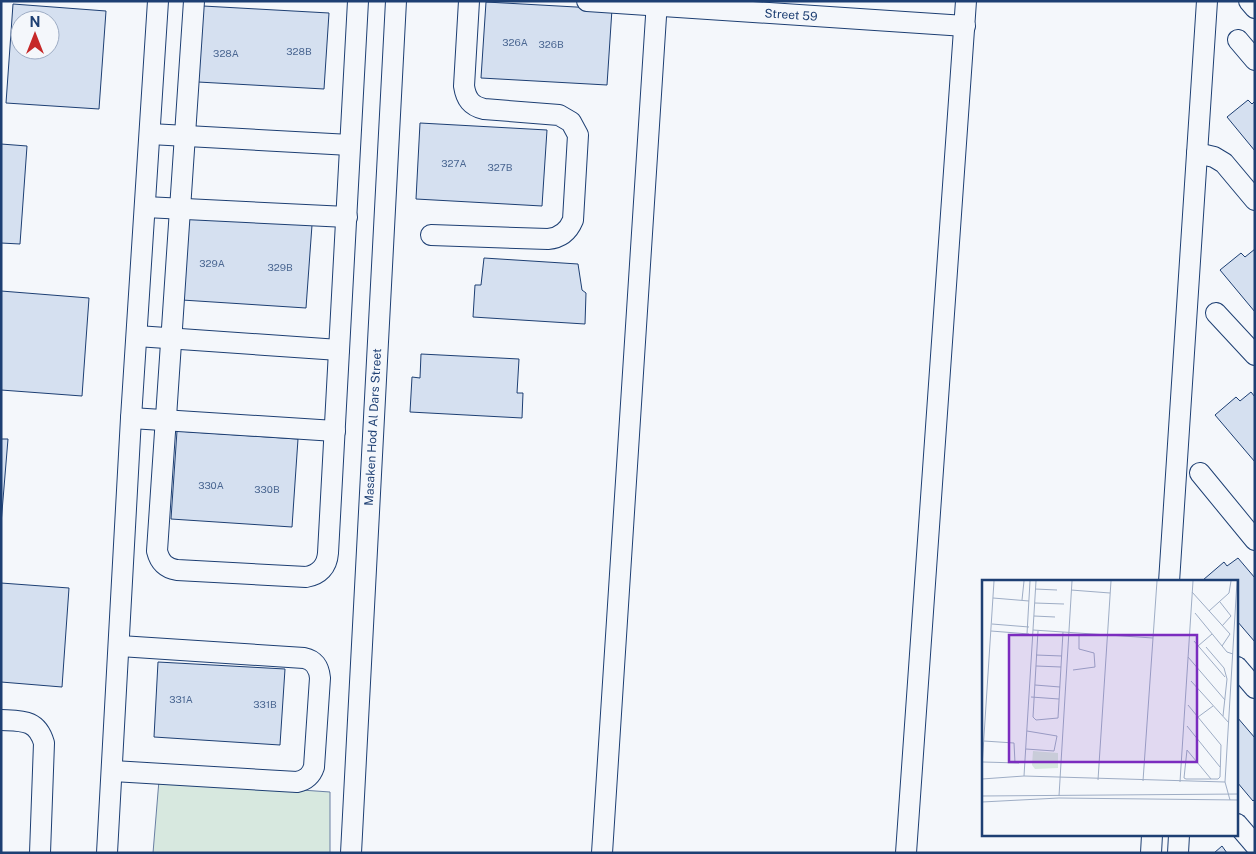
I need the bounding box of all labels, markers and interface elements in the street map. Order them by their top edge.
street label: Street 59 [764,6,818,24]
north arrow [10,10,60,60]
text: N [30,14,40,30]
house number: 326A [502,36,528,48]
house number: 326B [538,38,564,50]
house number: 328B [286,45,312,57]
house number: 328A [213,47,239,59]
house number: 327A [441,157,467,169]
house number: 327B [488,161,513,173]
house number: 329A [199,257,225,269]
house number: 329B [267,261,293,273]
street label: Masaken Hod Al Dars Street [362,348,384,506]
house number: 330A [198,479,224,491]
house number: 330B [254,483,280,495]
inset map [982,580,1238,836]
house number: 331A [169,693,193,705]
house number: 331B [253,698,277,710]

